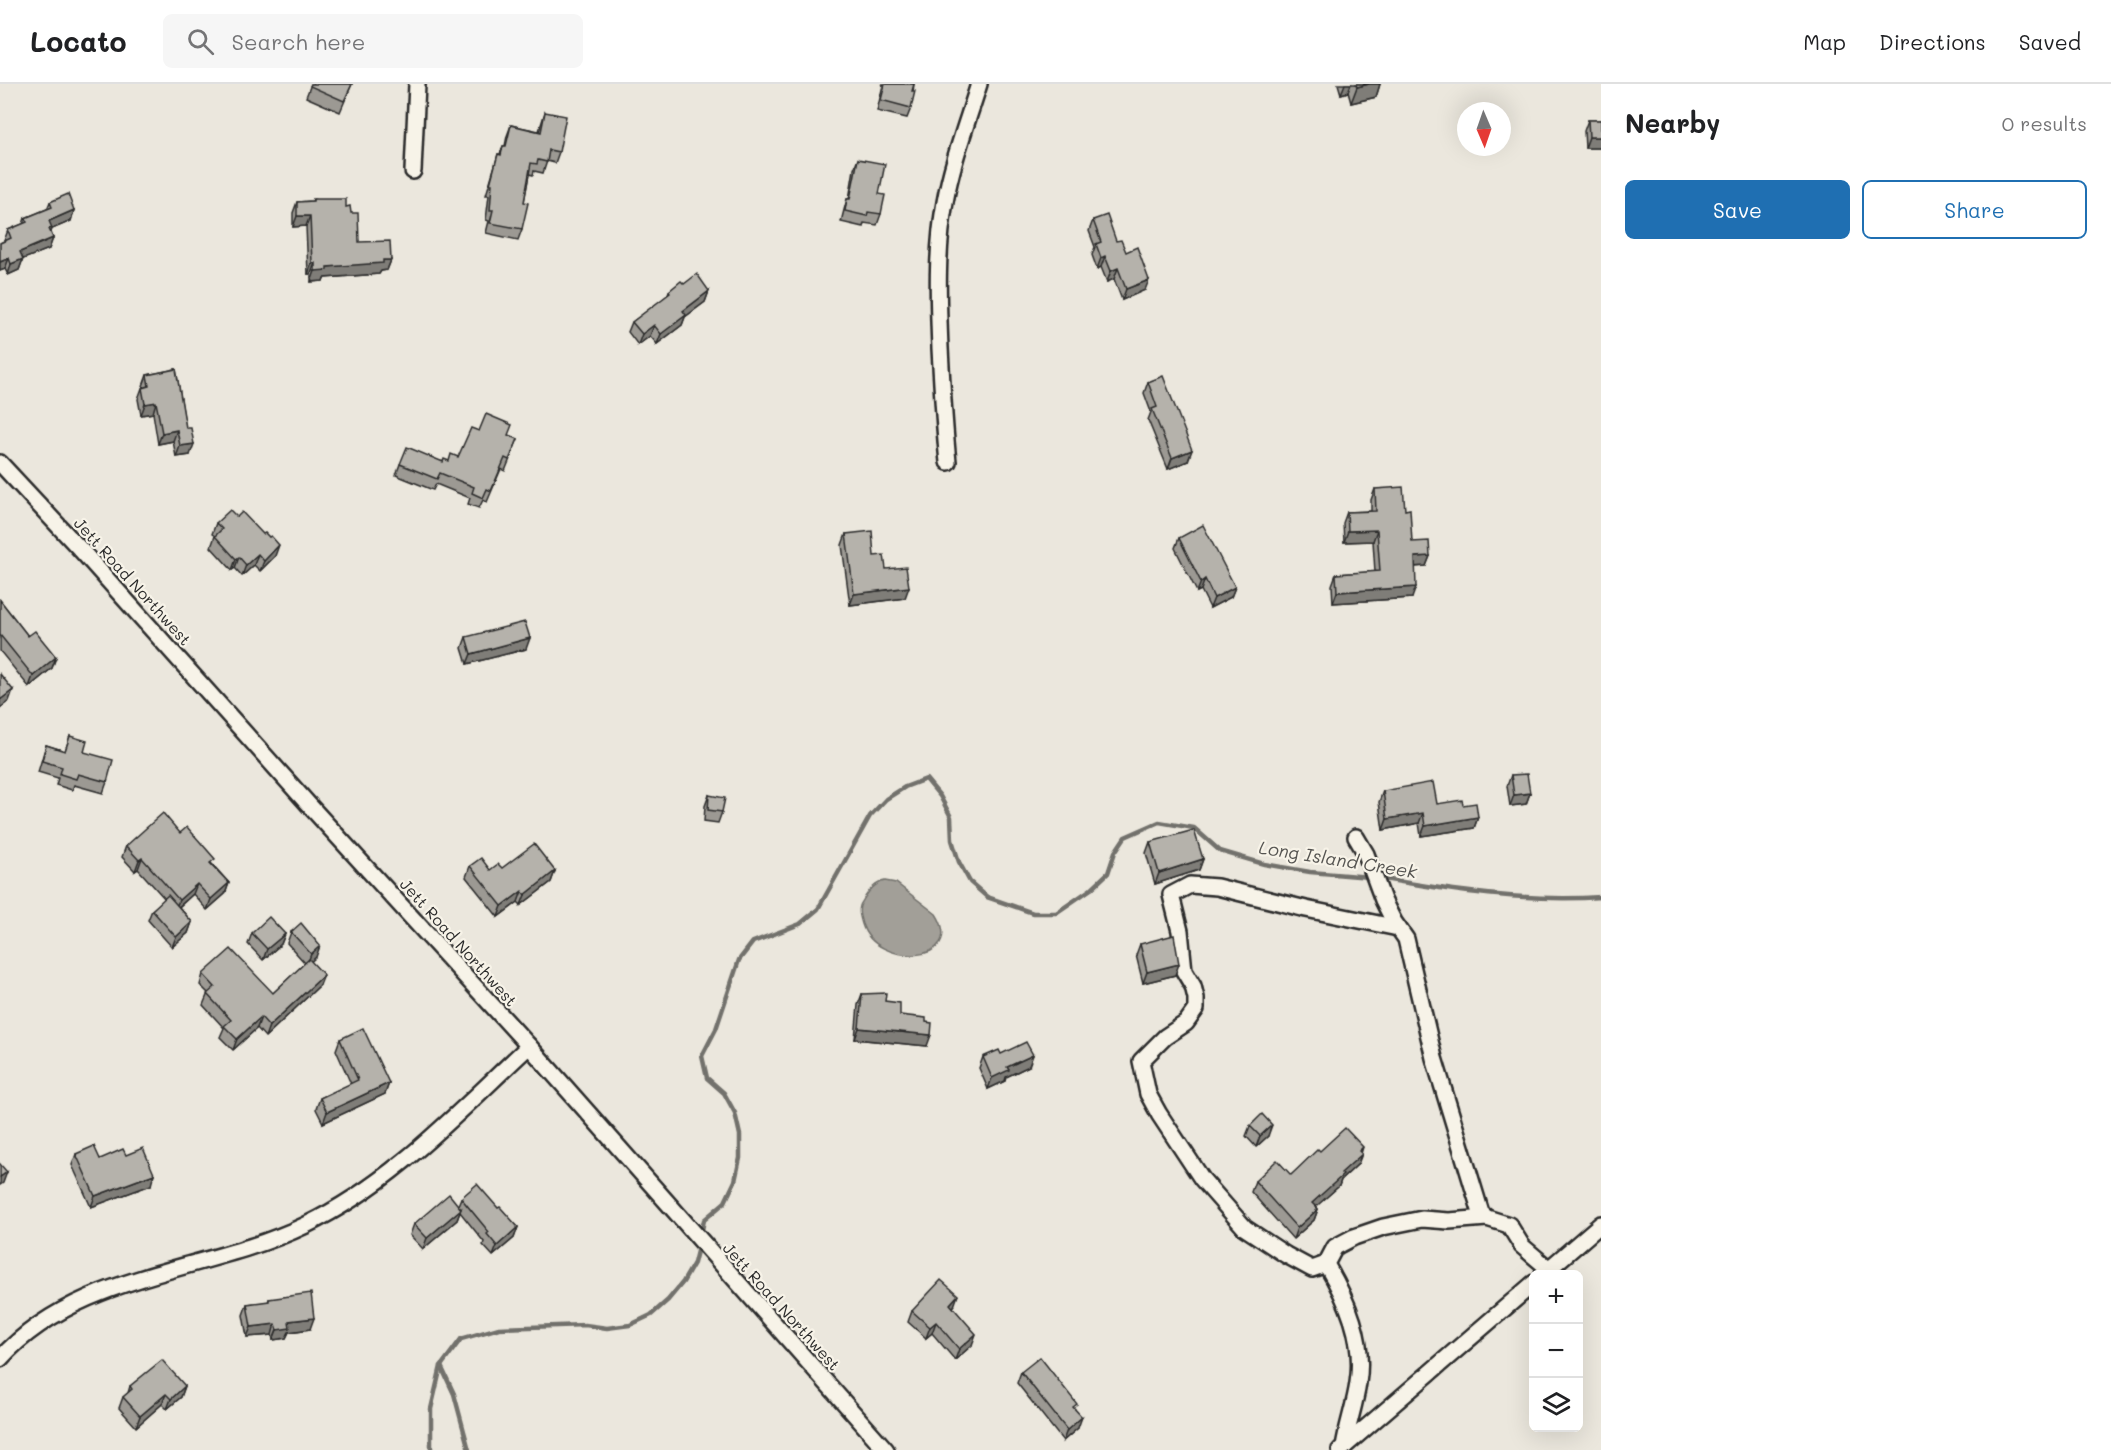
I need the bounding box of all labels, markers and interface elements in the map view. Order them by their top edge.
search box [163,14,583,68]
text: Locato [30,23,127,59]
icon: search [184,25,217,58]
text: Search here [232,27,365,56]
text: Map [1803,28,1846,55]
text: Directions [1879,28,1986,55]
text: Saved [2019,28,2081,55]
north arrow [1457,102,1511,156]
text: Nearby [1625,106,1720,140]
text: 0 results [2002,110,2087,136]
button: Save [1625,180,1850,239]
button: Share [1862,180,2087,239]
street label: Jett Road Northwest [70,513,196,649]
water label: Long Island Creek [1257,835,1419,883]
street label: Jett Road Northwest [396,874,522,1010]
street label: Jett Road Northwest [719,1238,845,1374]
map controls [1529,1270,1583,1432]
button: + [1529,1270,1583,1324]
button: − [1529,1324,1583,1378]
button: layers [1529,1378,1583,1432]

